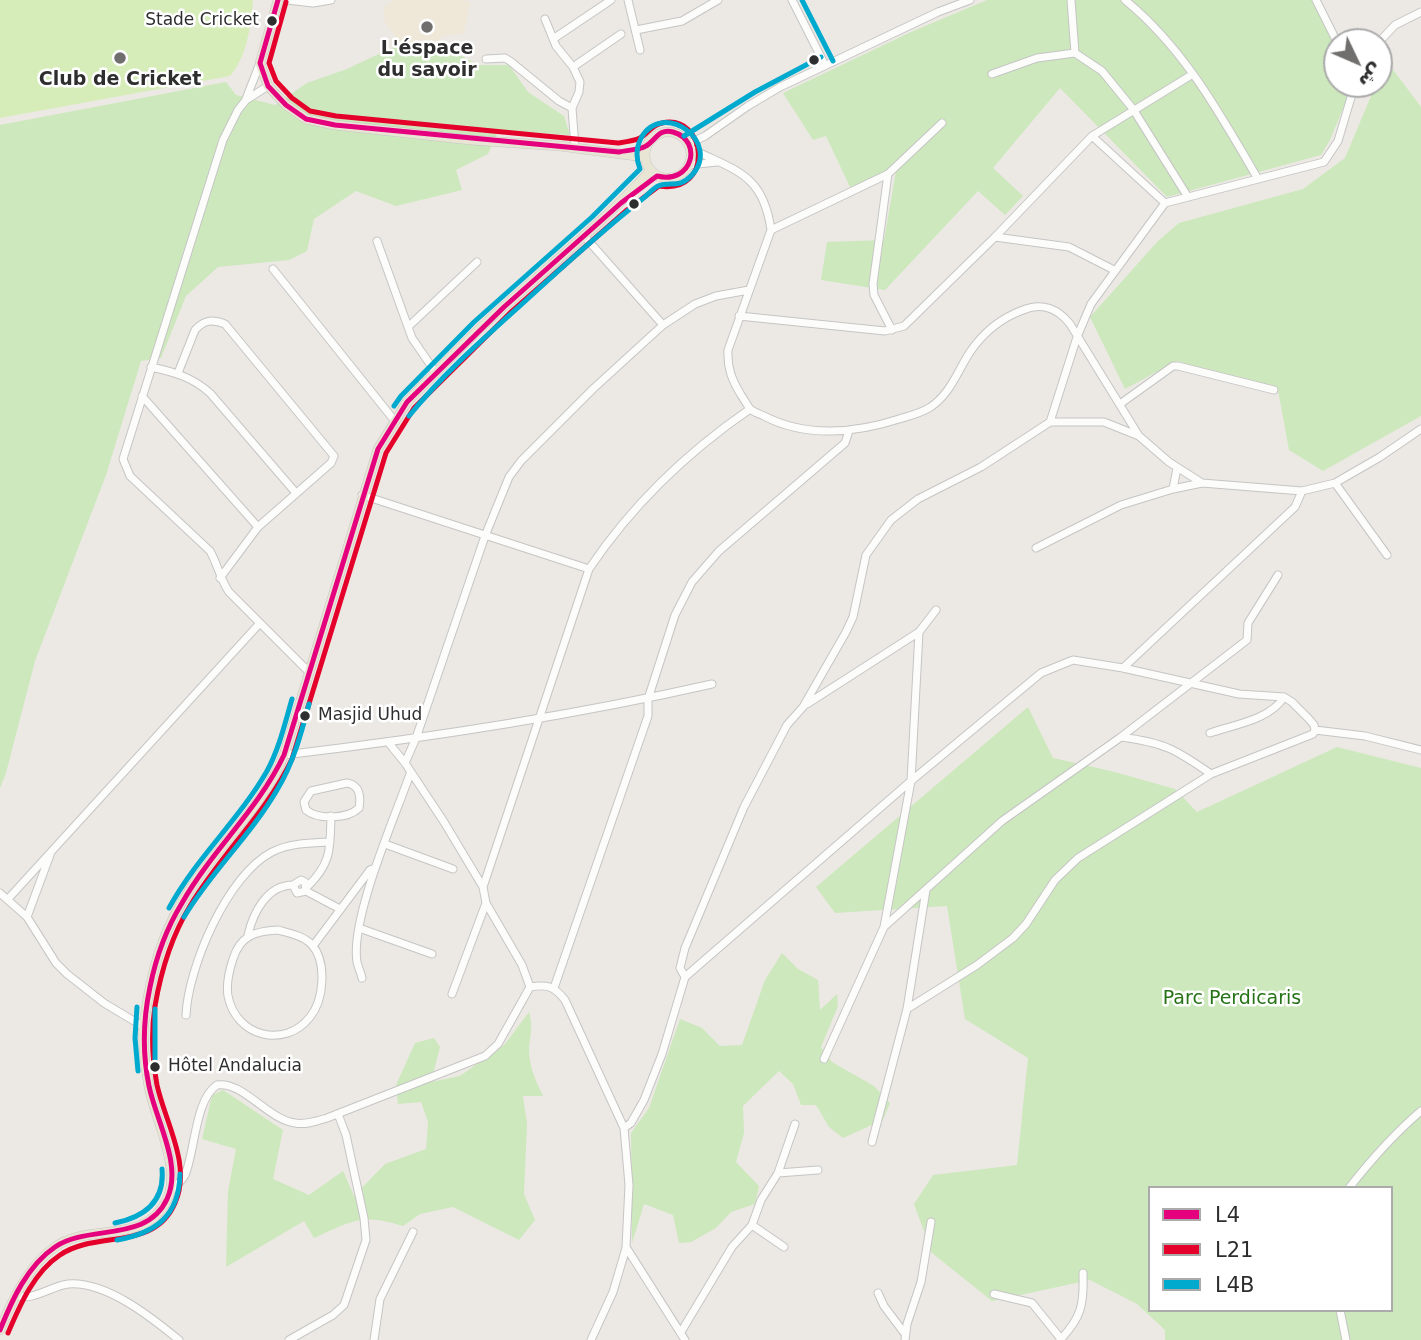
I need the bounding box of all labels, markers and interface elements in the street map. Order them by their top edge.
place label: Stade Cricket [145,11,259,31]
marker: Stade Cricket [265,14,279,28]
marker: L'éspace du savoir [419,19,435,35]
north arrow [1323,28,1393,98]
place label: L'éspace du savoir [377,38,477,82]
marker: Club de Cricket [112,50,128,66]
unlabelled marker [807,53,821,67]
text: ش [1355,59,1389,93]
place label: Club de Cricket [39,69,201,91]
unlabelled marker [627,197,641,211]
place label: Masjid Uhud [318,706,422,726]
marker: Masjid Uhud [298,709,312,723]
park label: Parc Perdicaris [1163,988,1301,1010]
place label: Hôtel Andalucia [168,1057,302,1077]
marker: Hôtel Andalucia [148,1060,162,1074]
legend [1148,1186,1393,1312]
text: L4 [1215,1203,1240,1227]
text: L21 [1215,1238,1253,1262]
text: L4B [1215,1273,1254,1297]

